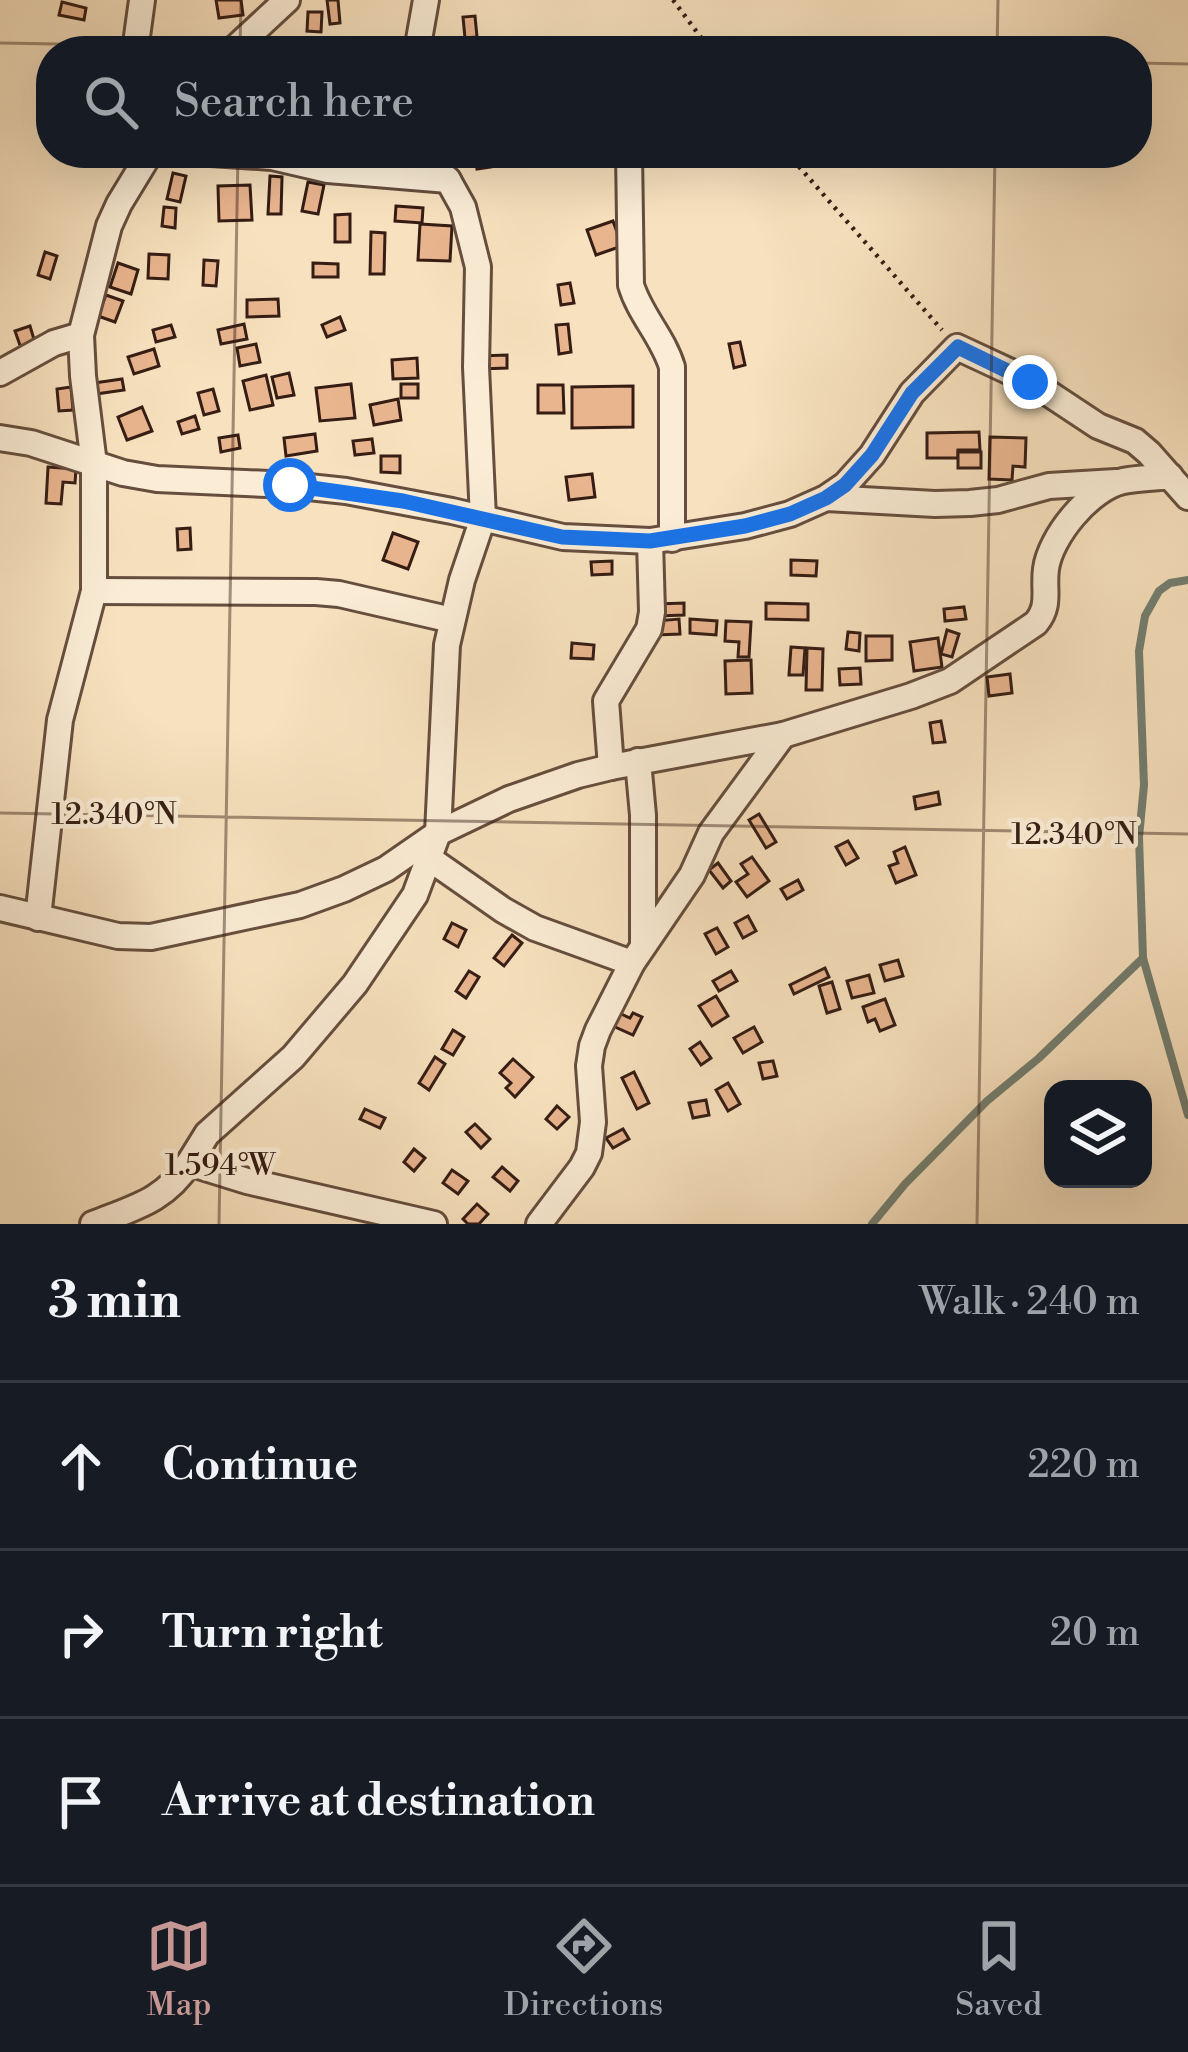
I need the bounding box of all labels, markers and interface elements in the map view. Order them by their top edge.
search box [36,36,1152,168]
icon: search [78,69,144,135]
text: Search here [174,74,414,131]
route end [1003,355,1057,409]
route start [263,458,317,512]
text: 12.340°N [51,796,177,834]
text: 12.340°N [1011,816,1137,854]
map controls [1044,1080,1152,1188]
button: layers [1044,1080,1152,1188]
text: 1.594°W [165,1147,276,1185]
text: 3 min [48,1270,181,1334]
text: Walk · 240 m [919,1278,1140,1327]
icon: ahead [48,1433,114,1499]
text: Continue [162,1437,358,1494]
text: 220 m [1027,1441,1140,1490]
icon: right [48,1601,114,1667]
text: Turn right [162,1605,383,1662]
text: 20 m [1050,1609,1140,1658]
icon: arrive [48,1769,114,1835]
text: Arrive at destination [162,1773,595,1830]
tab: Map [146,1913,212,2026]
tab: Directions [504,1913,663,2026]
tab: Saved [955,1913,1042,2026]

